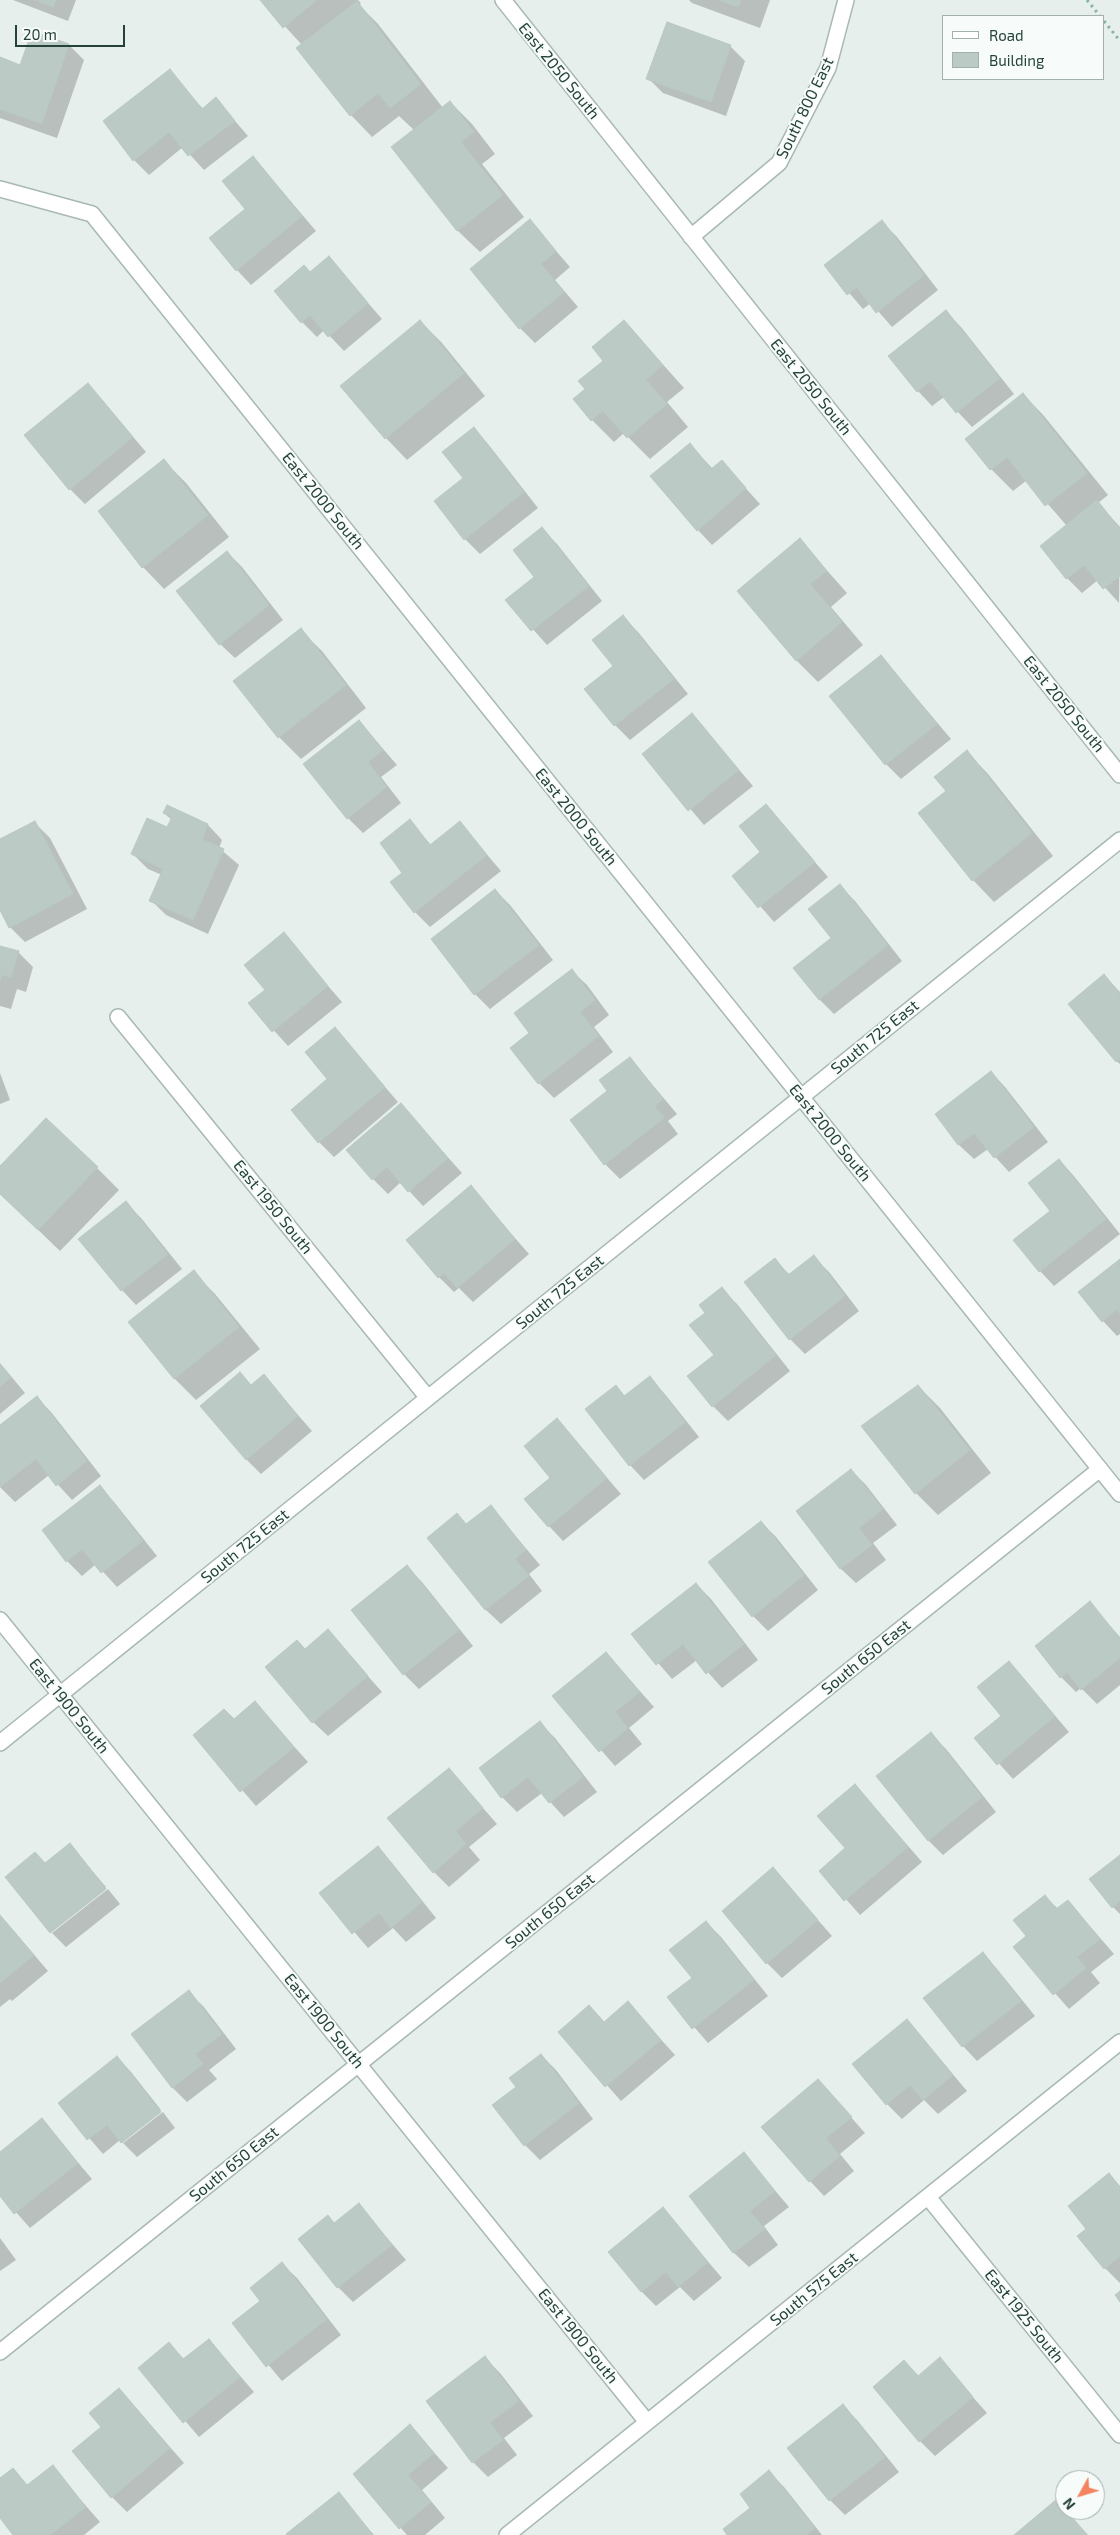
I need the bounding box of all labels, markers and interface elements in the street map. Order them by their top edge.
scale bar [18,15,128,47]
legend [942,15,1105,80]
street label: East 2050 South [514,19,604,123]
text: 20 m [23,25,57,43]
text: Road [989,26,1024,44]
text: Building [989,51,1044,69]
street label: South 800 East [772,54,838,162]
street label: East 2050 South [766,335,856,439]
street label: East 2000 South [278,448,368,554]
street label: East 2050 South [1019,652,1109,756]
street label: East 2000 South [531,764,621,870]
street label: South 725 East [827,996,923,1078]
street label: East 2000 South [785,1080,875,1186]
street label: East 1950 South [229,1156,317,1258]
street label: South 725 East [512,1251,608,1333]
street label: South 725 East [197,1505,293,1587]
street label: South 650 East [818,1615,914,1699]
street label: East 1900 South [25,1655,113,1757]
street label: South 650 East [502,1869,598,1953]
street label: East 1900 South [280,1970,368,2072]
street label: South 650 East [186,2122,282,2206]
street label: South 575 East [766,2248,862,2330]
street label: East 1925 South [980,2265,1068,2367]
street label: East 1900 South [534,2285,622,2387]
north arrow [1055,2470,1105,2520]
text: N [1059,2495,1079,2513]

